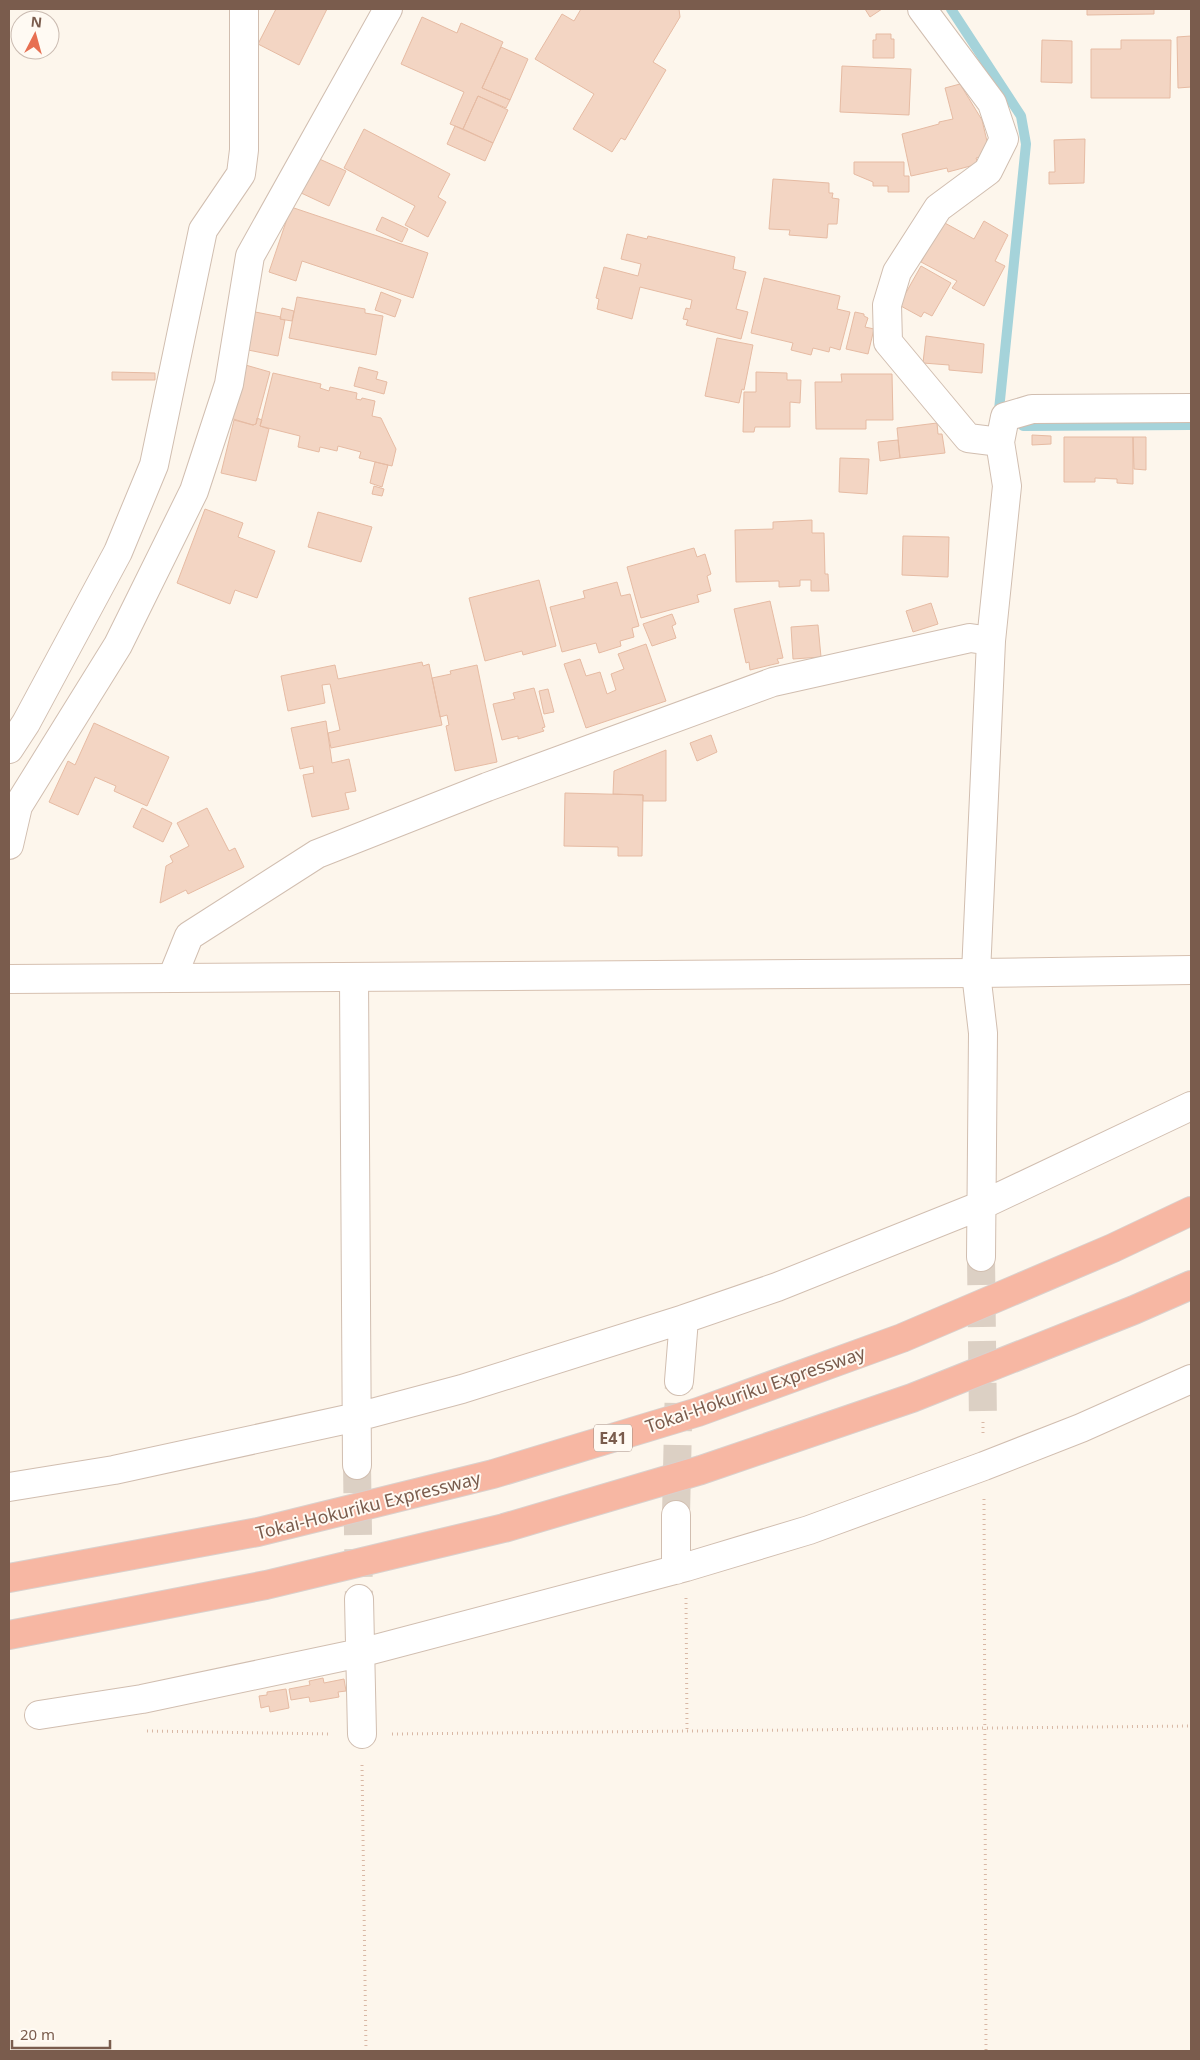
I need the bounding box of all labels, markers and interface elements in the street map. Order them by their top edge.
north arrow [10,10,60,60]
text: N [30,12,43,32]
street label: Tokai-Hokuriku Expressway [642,1340,869,1438]
road number: E41 [594,1425,632,1452]
street label: Tokai-Hokuriku Expressway [253,1465,484,1545]
scale bar [12,2018,110,2050]
text: 20 m [20,2024,55,2044]

